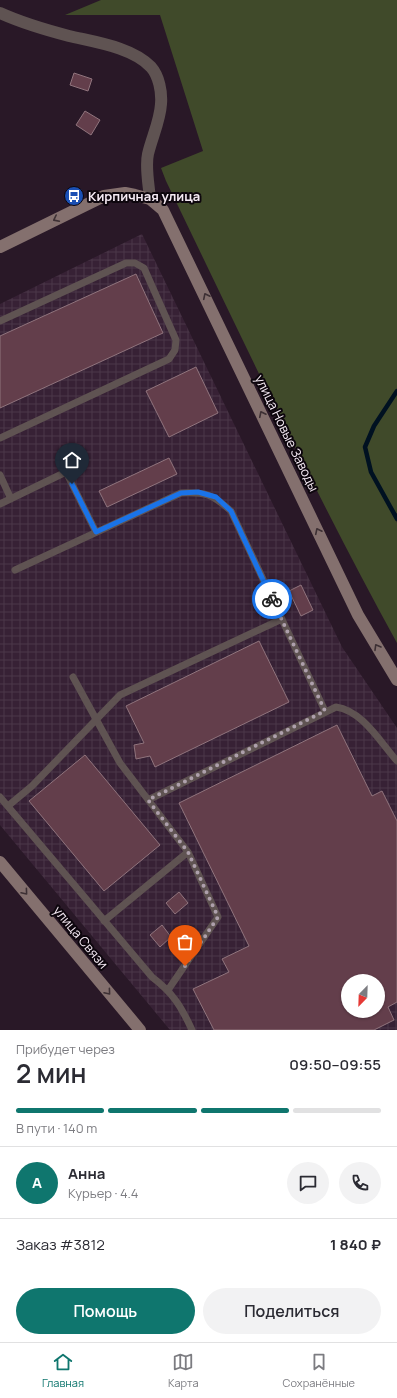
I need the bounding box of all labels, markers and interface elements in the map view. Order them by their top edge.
bus stop icon: Кирпичная улица [63,185,85,207]
place label: Кирпичная улица [88,187,200,205]
one-way arrow [53,214,61,222]
one-way arrow [203,293,211,301]
street label: улица Новые Заводы [251,372,323,494]
one-way arrow [259,410,267,418]
pin [55,443,89,484]
icon: home [61,449,83,471]
one-way arrow [315,528,323,535]
courier [252,579,292,619]
icon: bike [261,588,283,610]
one-way arrow [374,644,381,651]
one-way arrow [20,887,27,895]
street label: улица Связи [49,902,113,972]
pin [168,925,202,966]
icon: bag [174,931,196,953]
north arrow [341,974,385,1018]
map controls [341,974,385,1018]
one-way arrow [104,987,111,995]
text: Прибудет через [16,1040,115,1058]
text: 09:50–09:55 [289,1054,381,1075]
text: 2 мин [16,1055,86,1091]
text: В пути · 140 m [16,1119,97,1137]
button: chat [287,1162,329,1204]
button: phone [339,1162,381,1204]
text: Анна [68,1163,105,1184]
text: А [32,1172,42,1193]
text: Курьер · 4.4 [68,1184,138,1202]
text: Заказ #3812 [16,1234,105,1255]
text: 1 840 ₽ [330,1234,381,1255]
button: Помощь [16,1288,195,1334]
button: Поделиться [203,1288,381,1334]
tab: Главная [42,1351,84,1390]
tab: Карта [168,1351,199,1390]
tab: Сохранённые [283,1351,355,1390]

